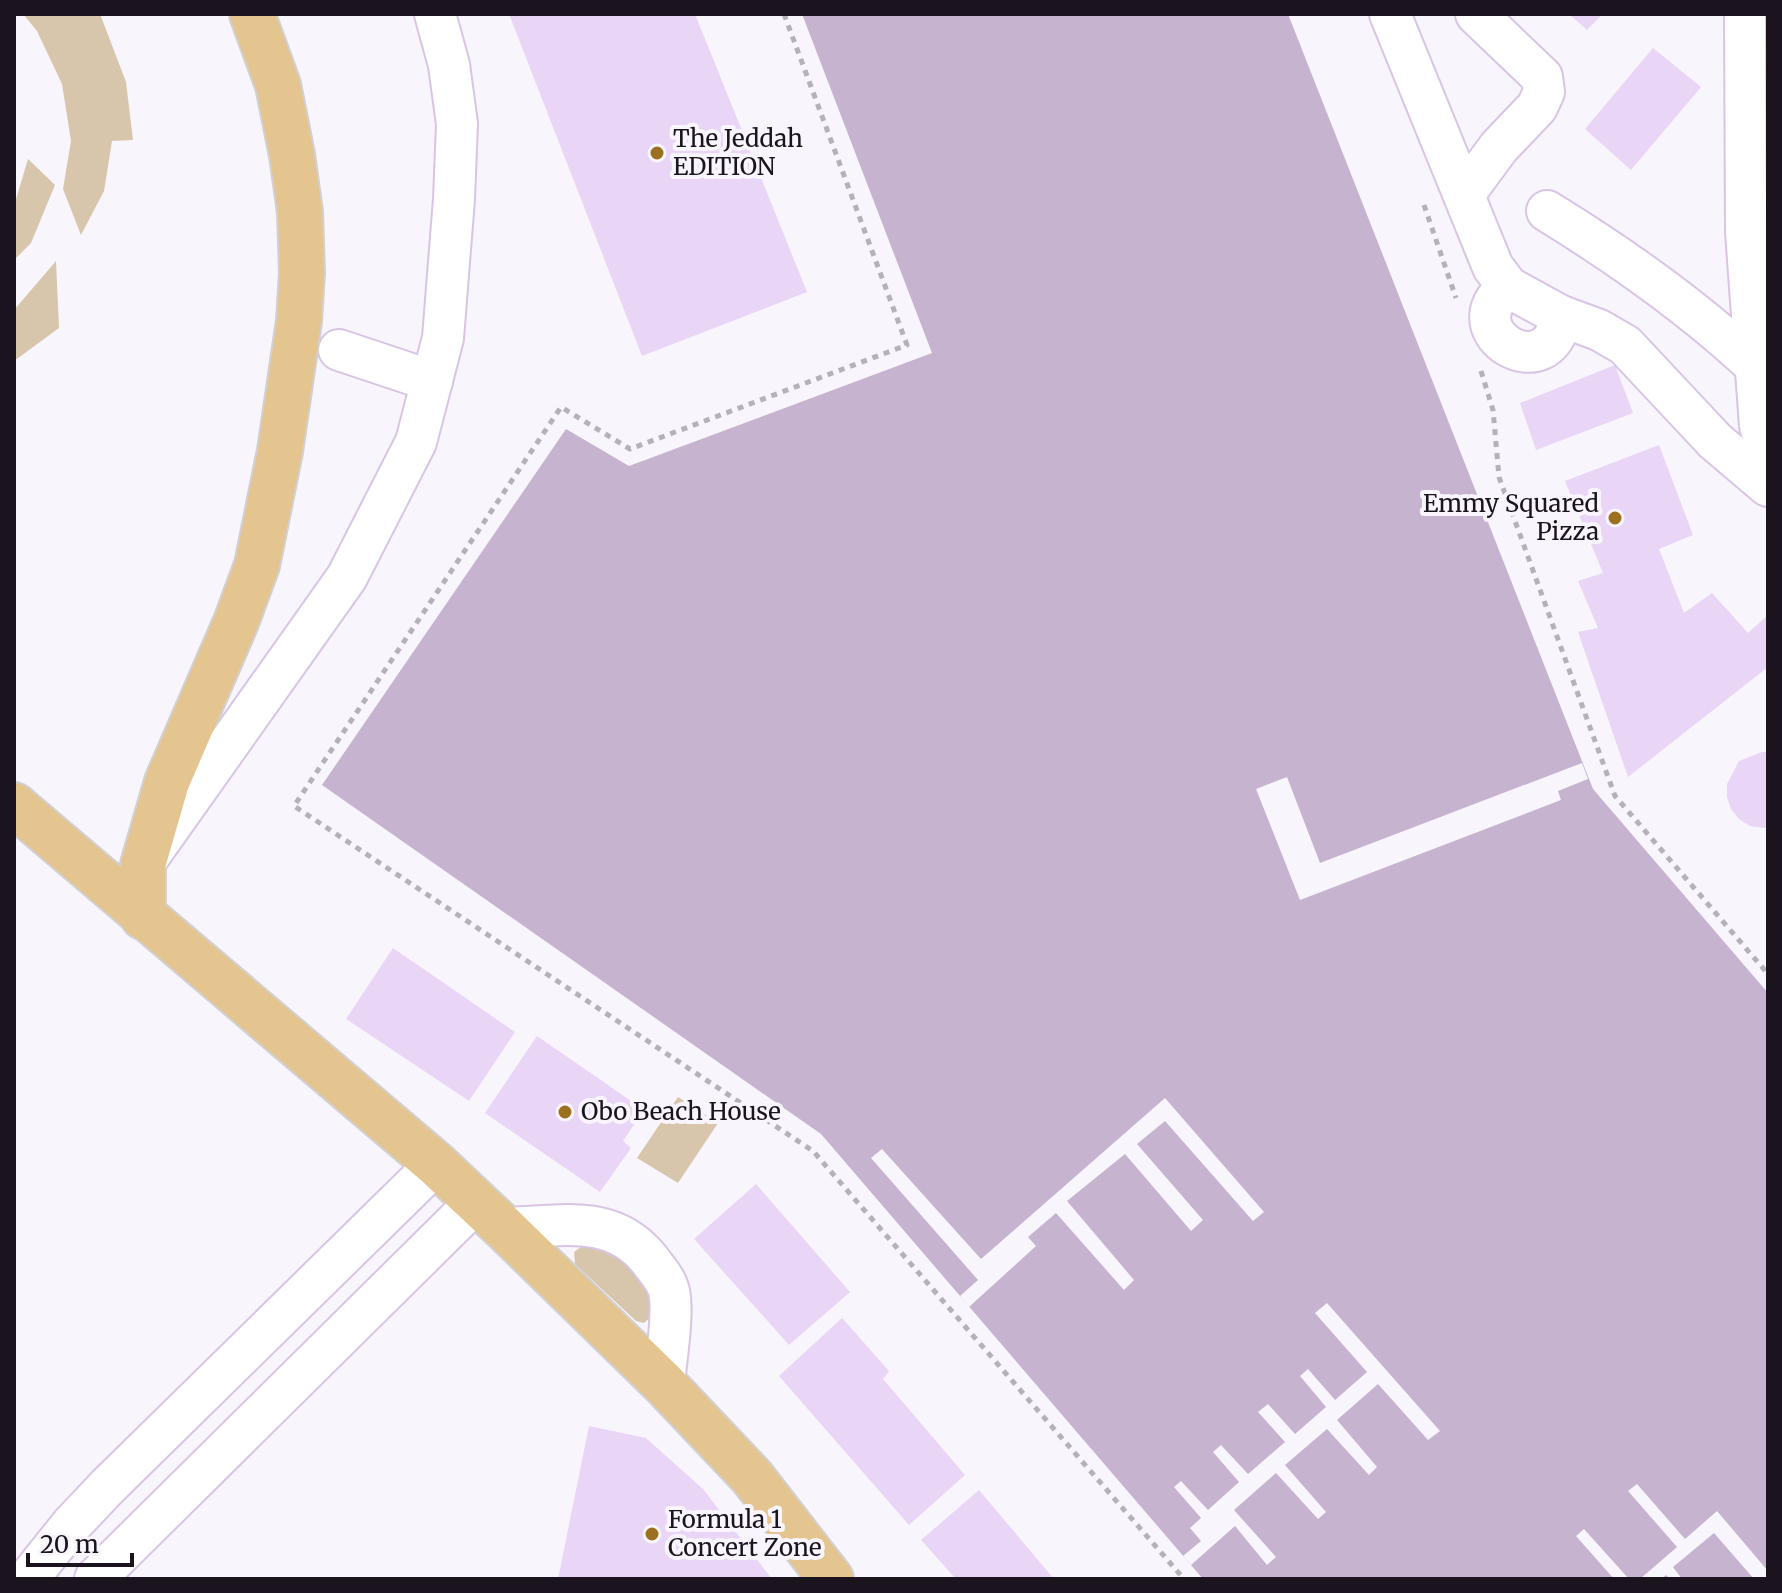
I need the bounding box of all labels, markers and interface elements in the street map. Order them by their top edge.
place label: The Jeddah EDITION [673,123,803,182]
marker: The Jeddah EDITION [648,144,666,162]
place label: Emmy Squared Pizza [1423,488,1599,547]
marker: Emmy Squared Pizza [1606,509,1624,527]
place label: Obo Beach House [581,1096,781,1127]
marker: Obo Beach House [556,1103,574,1121]
place label: Formula 1 Concert Zone [668,1504,822,1563]
scale bar [28,1517,132,1567]
marker: Formula 1 Concert Zone [643,1525,661,1543]
text: 20 m [40,1529,99,1560]

